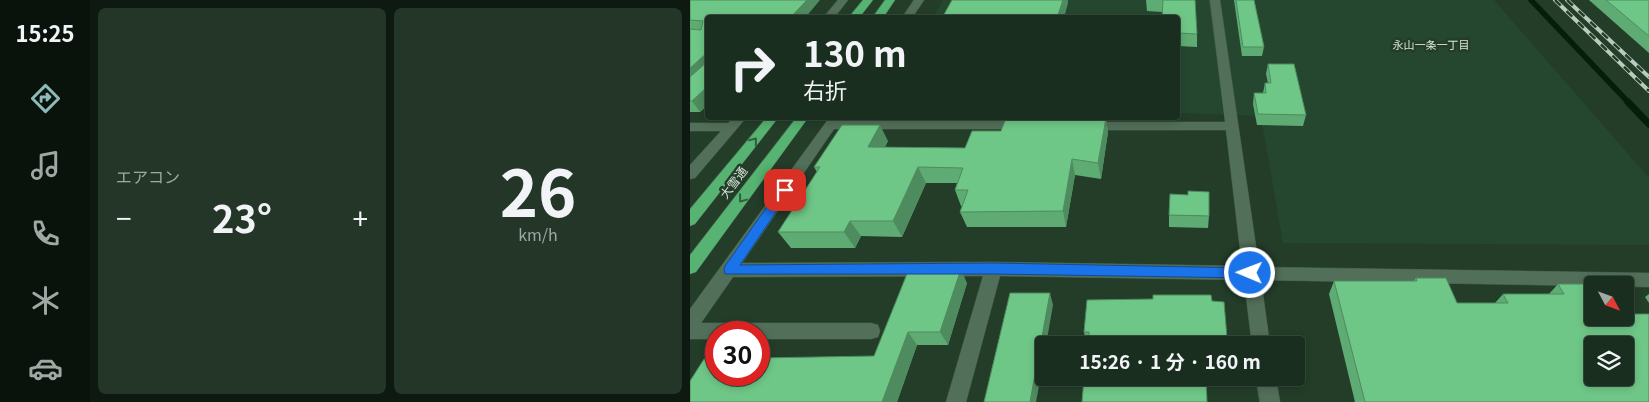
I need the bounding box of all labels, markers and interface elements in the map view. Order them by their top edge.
text: 15:25 [15,16,75,48]
text: 130 m [803,26,907,77]
icon: right [720,35,785,100]
district label: 永山一条一丁目 [1393,36,1470,52]
text: 右折 [803,73,847,105]
icon: directions [28,81,63,116]
one-way arrow [748,138,756,147]
text: 26 [500,142,576,236]
icon: music [28,148,63,183]
street label: 大雪通 [715,163,750,202]
text: エアコン [116,164,180,188]
pin [764,169,806,211]
icon: arrive [771,176,799,204]
text: 23° [212,189,272,244]
one-way arrow [739,193,747,202]
text: − [116,197,132,237]
text: + [352,197,368,237]
icon: phone [28,216,63,251]
text: km/h [518,222,558,246]
position arrow [1223,246,1275,298]
north arrow [1584,276,1634,326]
map controls [1584,276,1634,386]
icon: climate [28,283,63,318]
speed limit sign: 30 [705,321,770,386]
button: layers [1584,336,1634,386]
text: 15:26 · 1 分 · 160 m [1079,347,1261,374]
icon: car [28,351,63,386]

